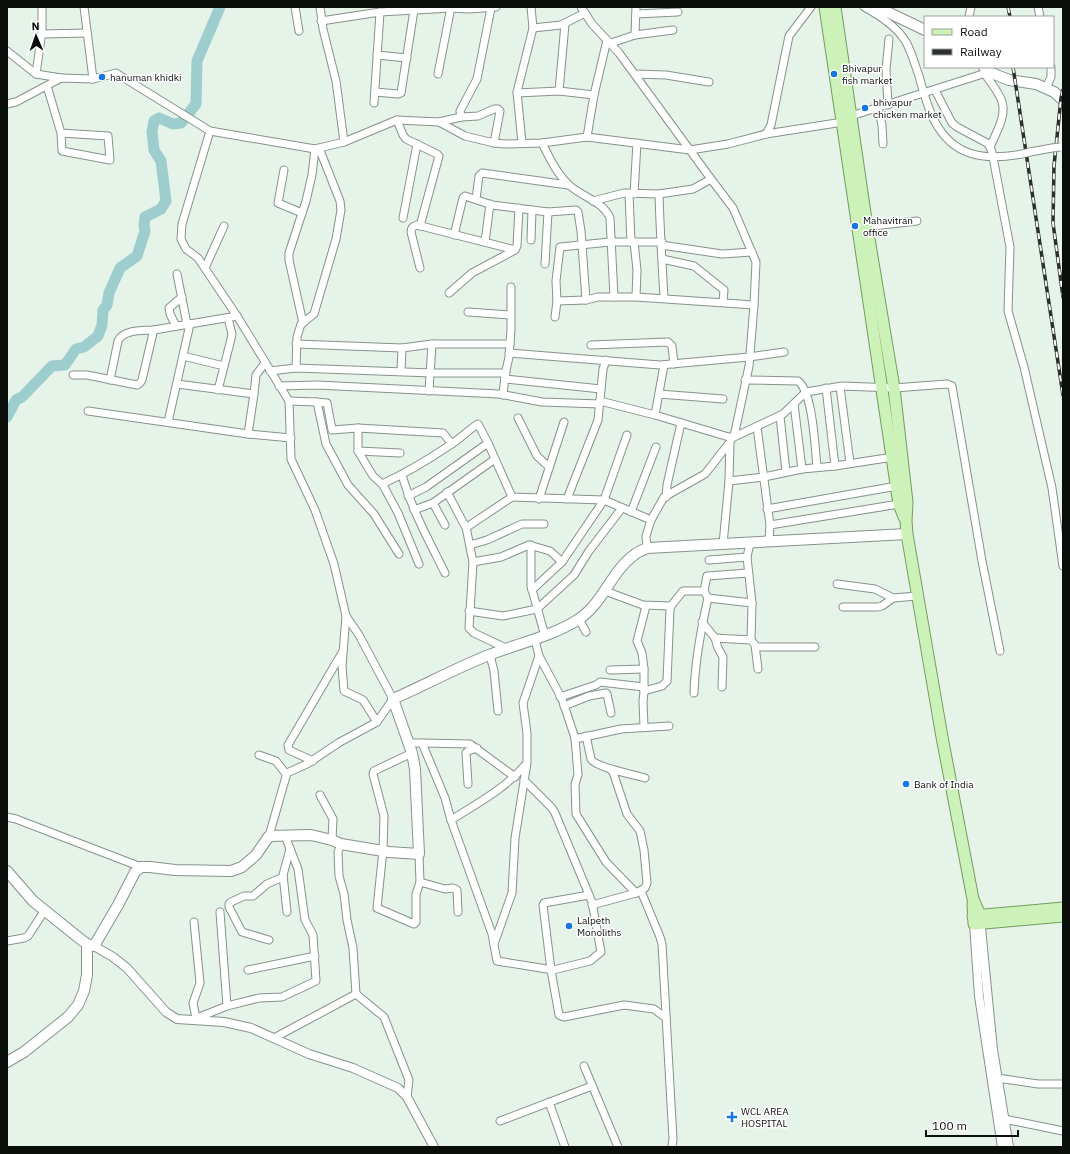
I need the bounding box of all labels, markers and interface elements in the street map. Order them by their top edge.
north arrow [16,16,56,56]
legend [924,16,1054,68]
text: N [31,19,40,33]
text: Road [960,24,988,39]
text: Railway [960,44,1002,59]
place label: Bhivapur fish market [842,62,893,87]
marker: Bhivapur fish market [829,69,839,79]
place label: hanuman khidki [110,71,182,84]
marker: hanuman khidki [97,72,107,82]
place label: bhivapur chicken market [873,96,942,121]
marker: bhivapur chicken market [860,103,870,113]
place label: Mahavitran office [863,214,913,239]
marker: Mahavitran office [850,221,860,231]
place label: Bank of India [914,778,974,791]
marker: Bank of India [901,779,911,789]
place label: Lalpeth Monoliths [577,914,621,939]
marker: Lalpeth Monoliths [564,921,574,931]
place label: WCL AREA HOSPITAL [741,1105,789,1130]
marker: WCL AREA HOSPITAL [726,1111,738,1123]
scale bar [926,1112,1018,1138]
text: 100 m [932,1118,967,1133]

